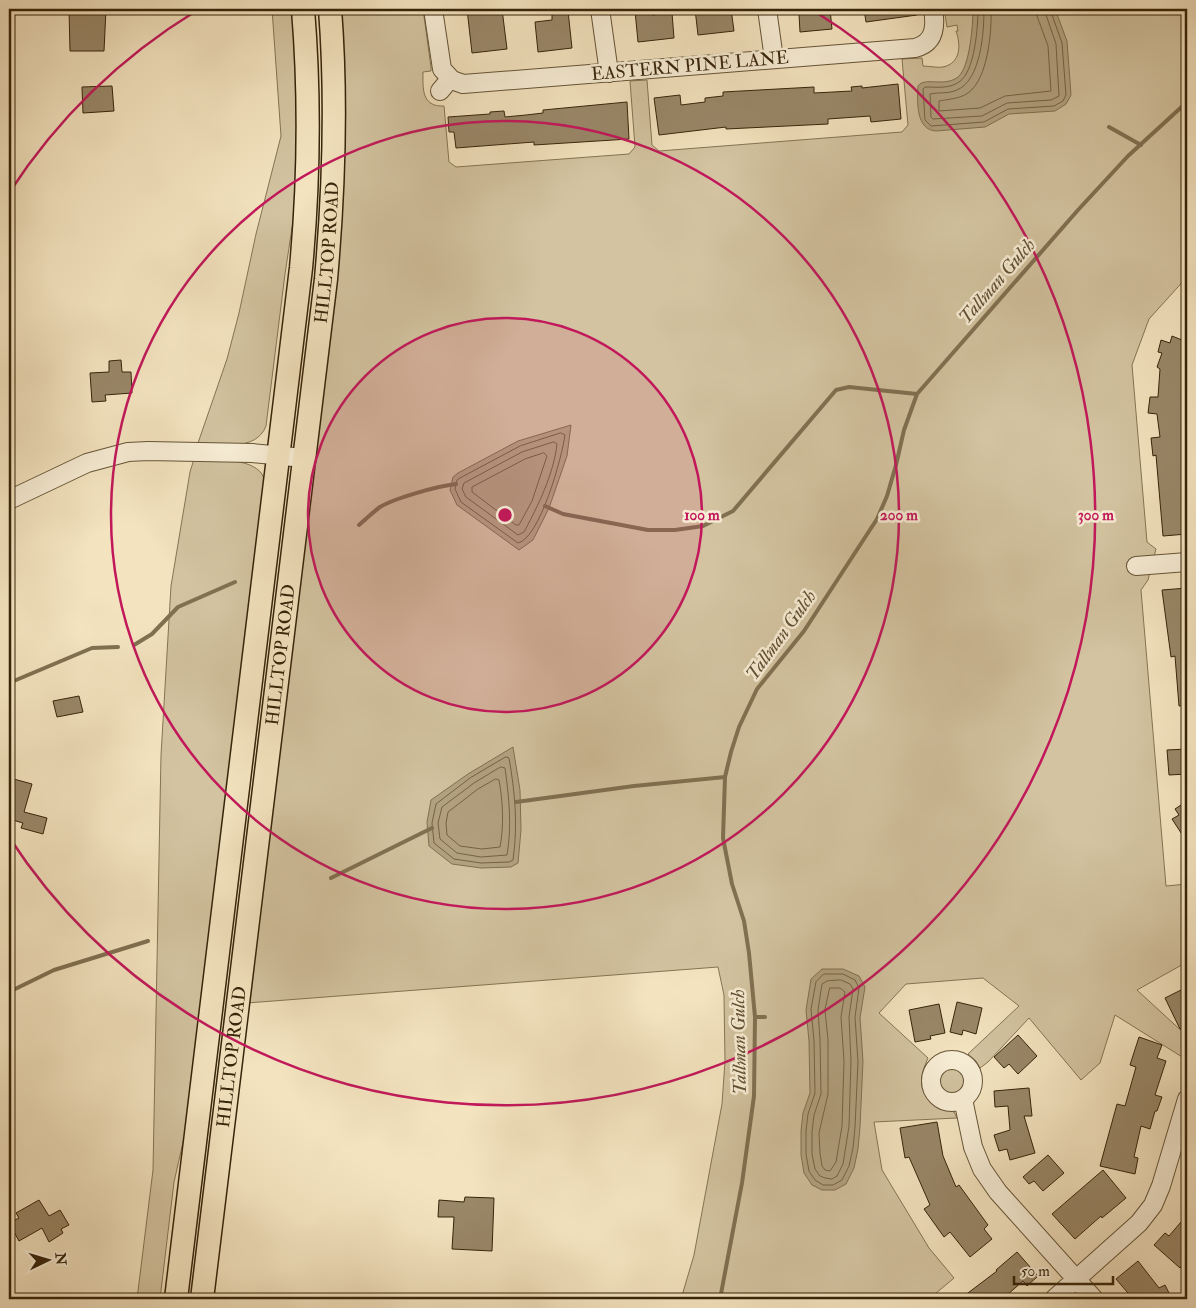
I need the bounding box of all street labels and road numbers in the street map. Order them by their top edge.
street label: EASTERN PINE LANE [590,46,790,86]
street label: HILLTOP ROAD [309,181,344,325]
street label: HILLTOP ROAD [260,583,300,727]
street label: HILLTOP ROAD [211,985,251,1129]

